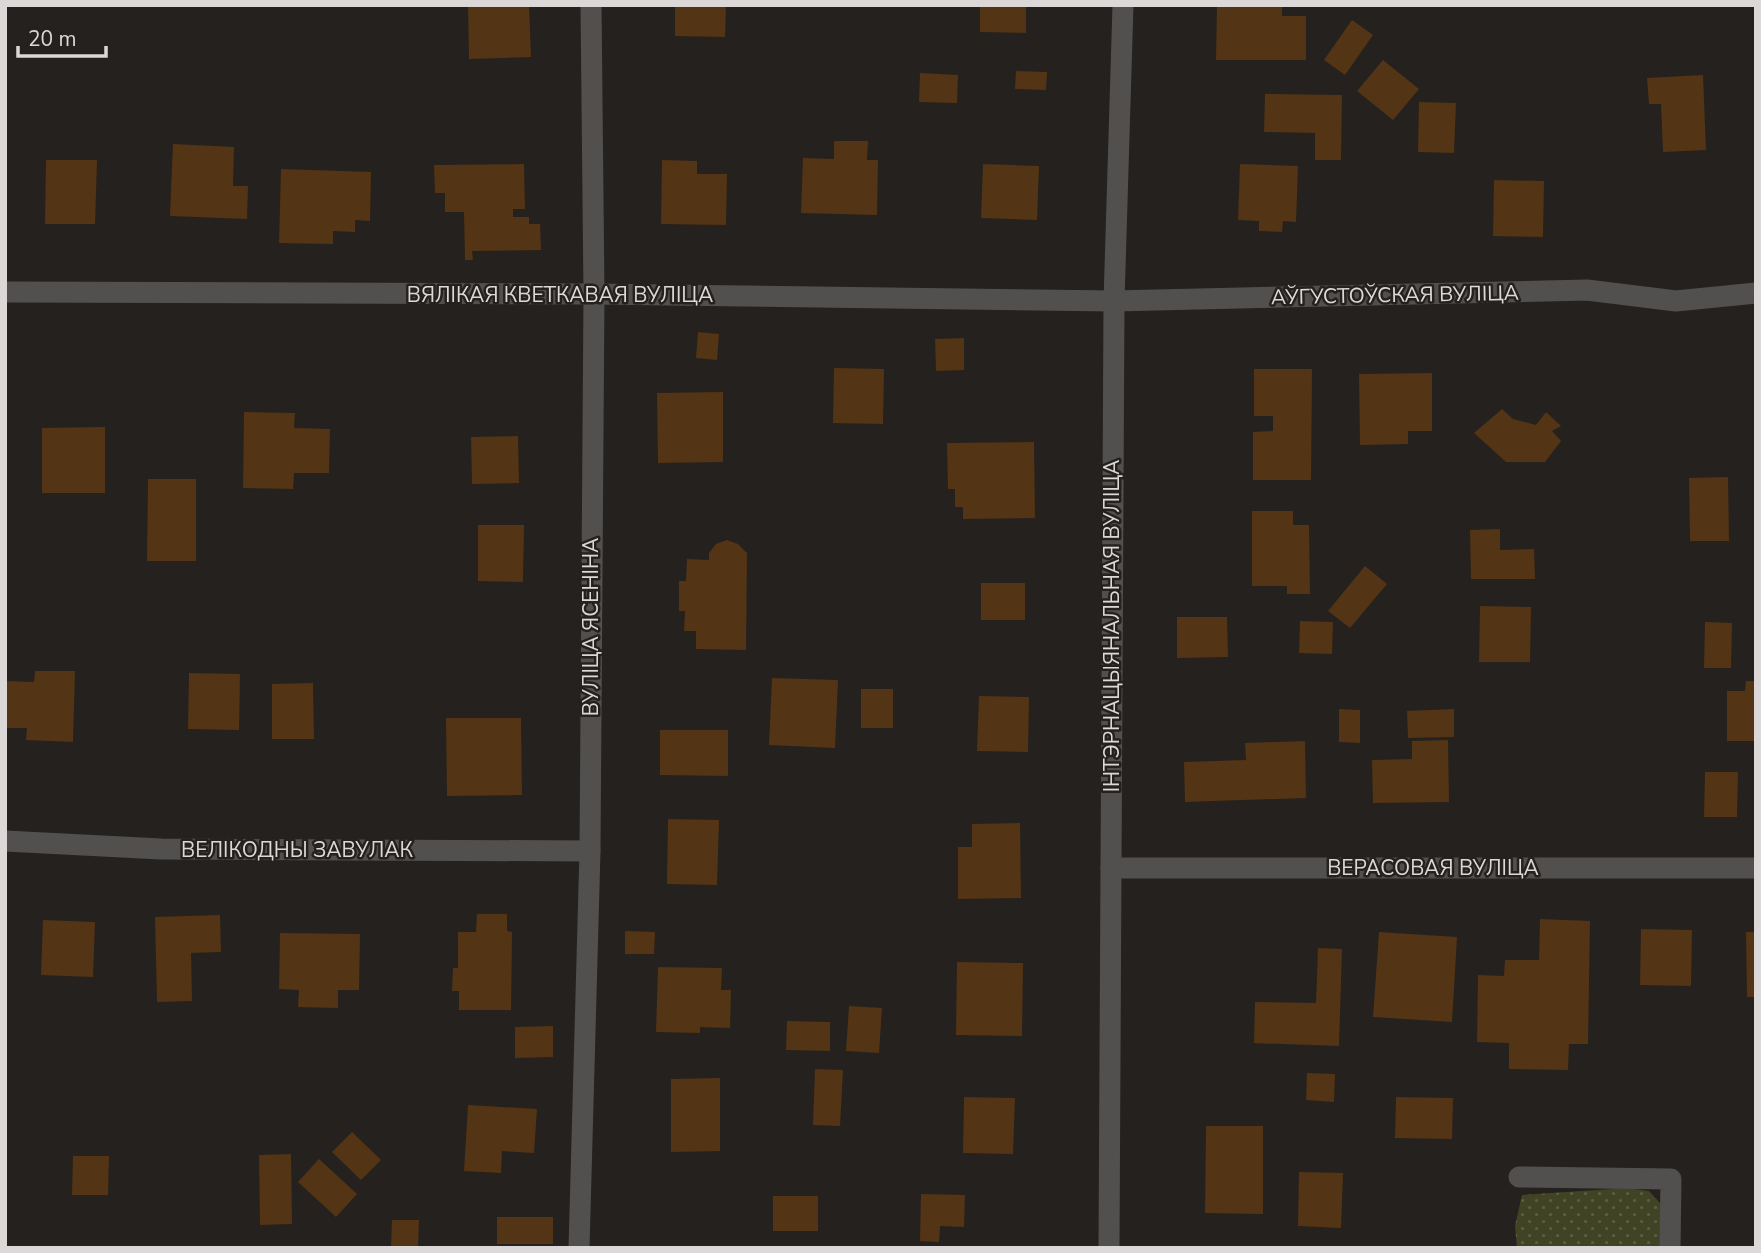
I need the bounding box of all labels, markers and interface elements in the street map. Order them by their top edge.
scale bar [18,14,105,58]
text: 20 m [28,25,77,53]
street label: АЎГУСТОЎСКАЯ ВУЛІЦА [1271,279,1519,311]
street label: ВЯЛІКАЯ КВЕТКАВАЯ ВУЛІЦА [407,281,713,309]
street label: ІНТЭРНАЦЫЯНАЛЬНАЯ ВУЛІЦА [1098,460,1126,792]
street label: ВУЛІЦА ЯСЕНІНА [577,538,605,716]
street label: ВЕЛІКОДНЫ ЗАВУЛАК [181,836,414,864]
street label: ВЕРАСОВАЯ ВУЛІЦА [1327,854,1539,882]

